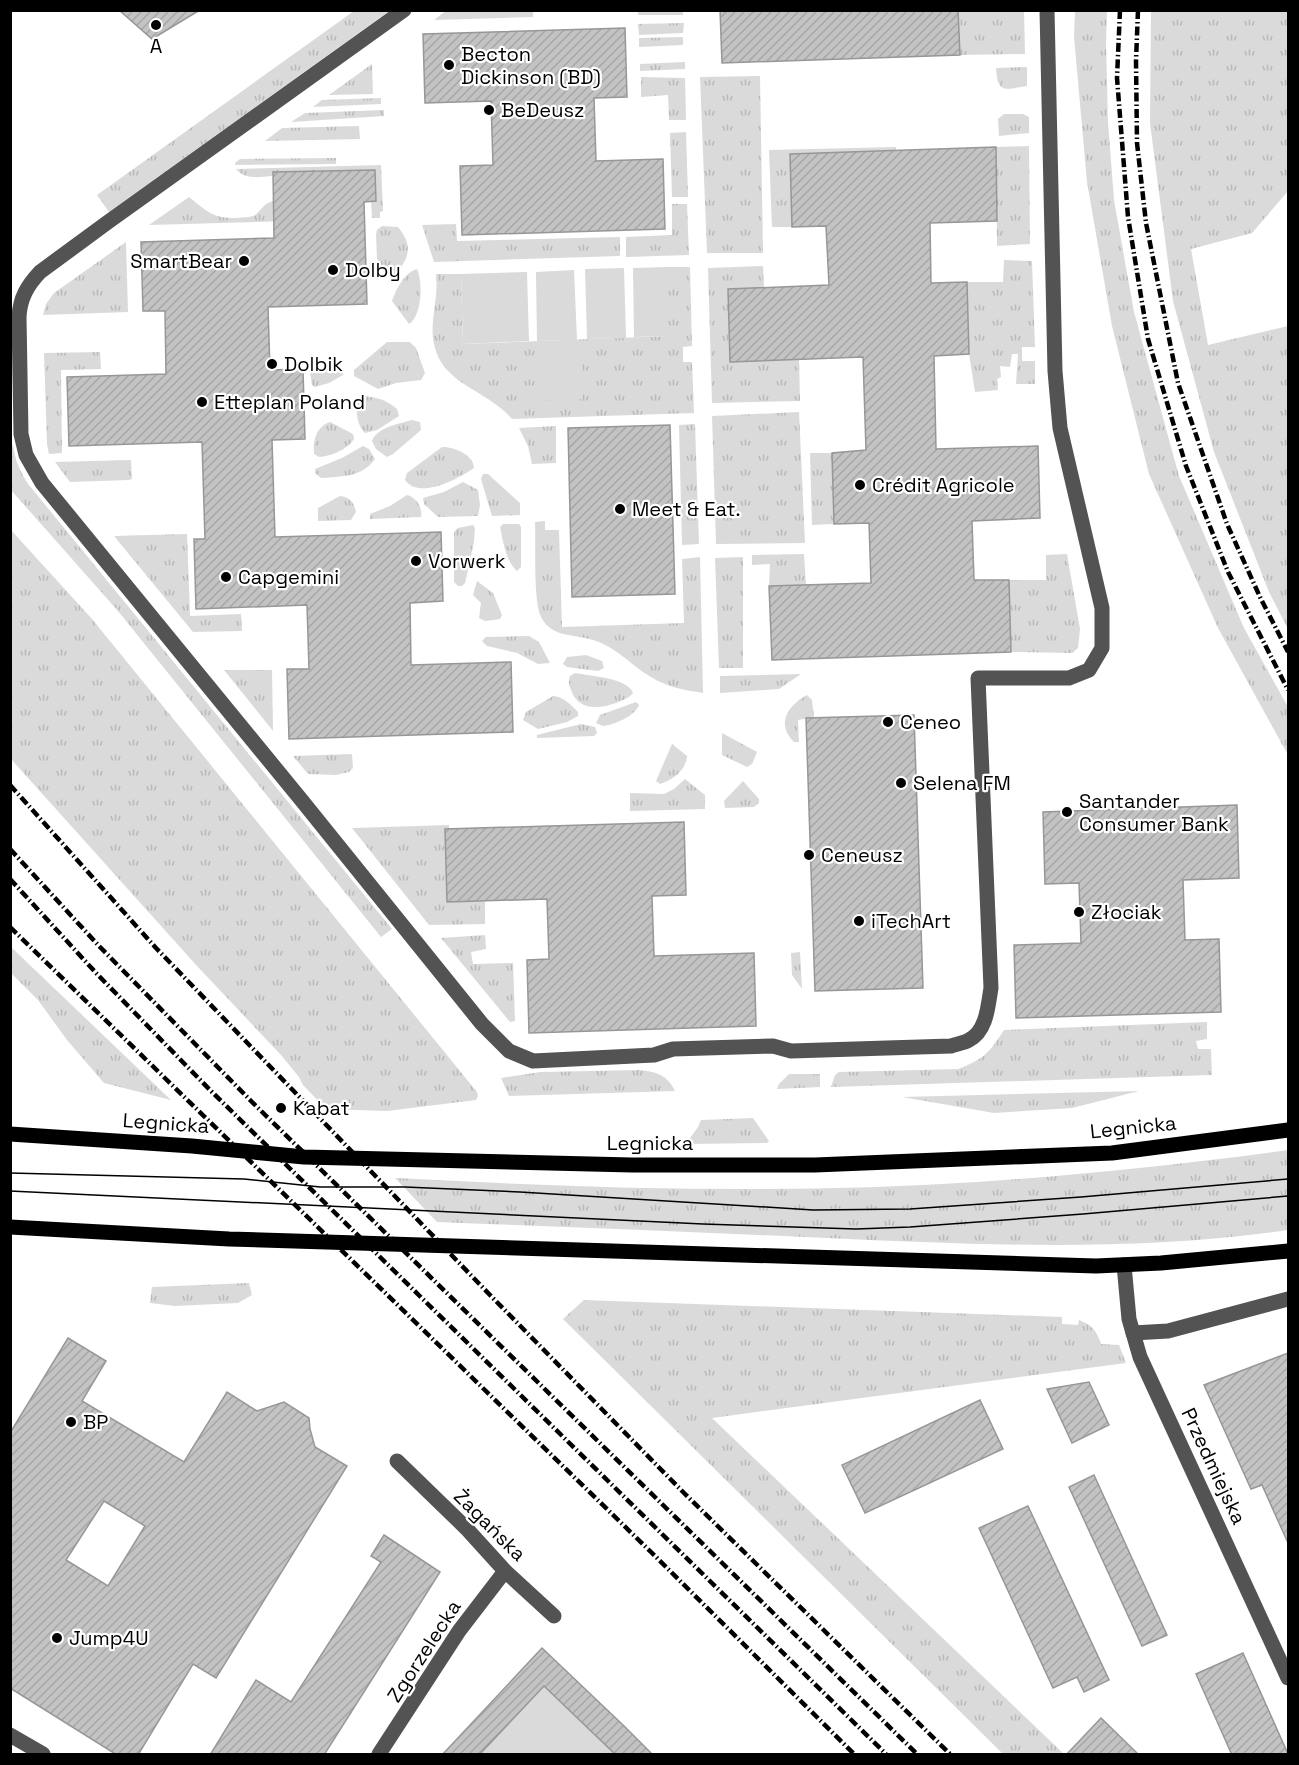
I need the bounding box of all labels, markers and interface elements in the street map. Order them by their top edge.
marker: A [149,18,163,32]
place label: A [150,33,163,59]
place label: Becton Dickinson (BD) [461,41,601,90]
marker: Becton Dickinson (BD) [442,58,456,72]
place label: BeDeusz [501,97,584,123]
marker: BeDeusz [482,103,496,117]
place label: SmartBear [130,248,232,274]
marker: SmartBear [237,254,251,268]
place label: Dolby [345,257,401,283]
marker: Dolby [326,263,340,277]
place label: Dolbik [284,351,343,377]
marker: Dolbik [265,357,279,371]
place label: Etteplan Poland [214,389,365,415]
marker: Etteplan Poland [195,395,209,409]
place label: Crédit Agricole [872,472,1015,498]
marker: Crédit Agricole [853,478,867,492]
place label: Meet & Eat. [632,496,741,522]
marker: Meet & Eat. [613,502,627,516]
place label: Vorwerk [428,548,506,574]
marker: Vorwerk [409,554,423,568]
place label: Capgemini [238,564,339,590]
marker: Capgemini [219,570,233,584]
place label: Ceneo [900,709,961,735]
marker: Ceneo [881,715,895,729]
place label: Selena FM [913,770,1011,796]
marker: Selena FM [894,776,908,790]
place label: Santander Consumer Bank [1079,788,1229,837]
marker: Santander Consumer Bank [1060,805,1074,819]
place label: Ceneusz [821,842,903,868]
marker: Ceneusz [802,848,816,862]
place label: Złociak [1091,899,1162,925]
marker: Złociak [1072,905,1086,919]
place label: iTechArt [871,908,951,934]
marker: iTechArt [852,914,866,928]
place label: Kabat [293,1095,350,1121]
marker: Kabat [274,1101,288,1115]
street label: Legnicka [122,1107,210,1139]
street label: Legnicka [1089,1110,1177,1144]
street label: Legnicka [607,1130,693,1156]
street label: Przedmiejska [1176,1404,1252,1528]
place label: BP [83,1409,108,1435]
marker: BP [64,1415,78,1429]
street label: Żagańska [448,1483,532,1567]
street label: Zgorzelecka [381,1595,467,1707]
place label: Jump4U [69,1625,149,1651]
marker: Jump4U [50,1631,64,1645]

